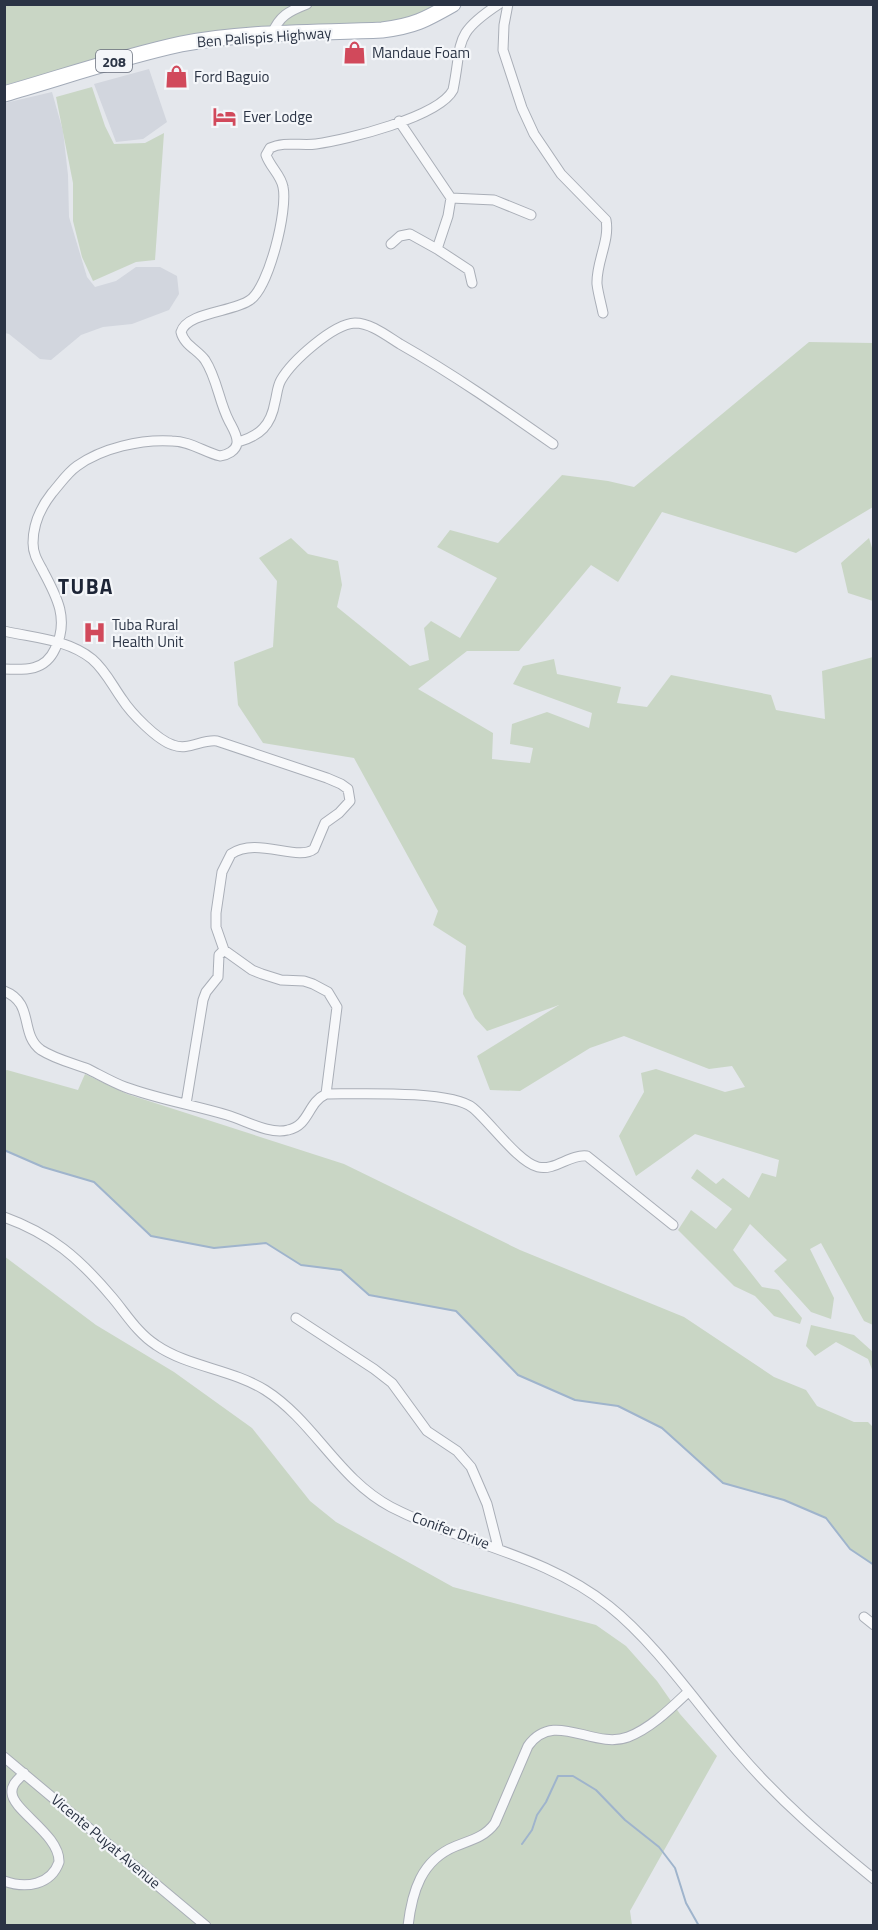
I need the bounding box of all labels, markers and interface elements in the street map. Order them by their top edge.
street label: Ben Palispis Highway [196,21,332,53]
shop icon: Mandaue Foam [341,39,367,65]
place label: Mandaue Foam [372,41,470,64]
road number: 208 [96,50,132,72]
shop icon: Ford Baguio [163,63,189,89]
place label: Ford Baguio [194,65,269,88]
hotel icon: Ever Lodge [212,103,238,129]
place label: Ever Lodge [243,105,313,128]
district label: TUBA [58,570,114,602]
place label: Tuba Rural Health Unit [112,613,184,653]
hospital icon: Tuba Rural Health Unit [81,620,107,646]
street label: Conifer Drive [409,1505,493,1555]
street label: Vicente Puyat Avenue [46,1788,166,1894]

